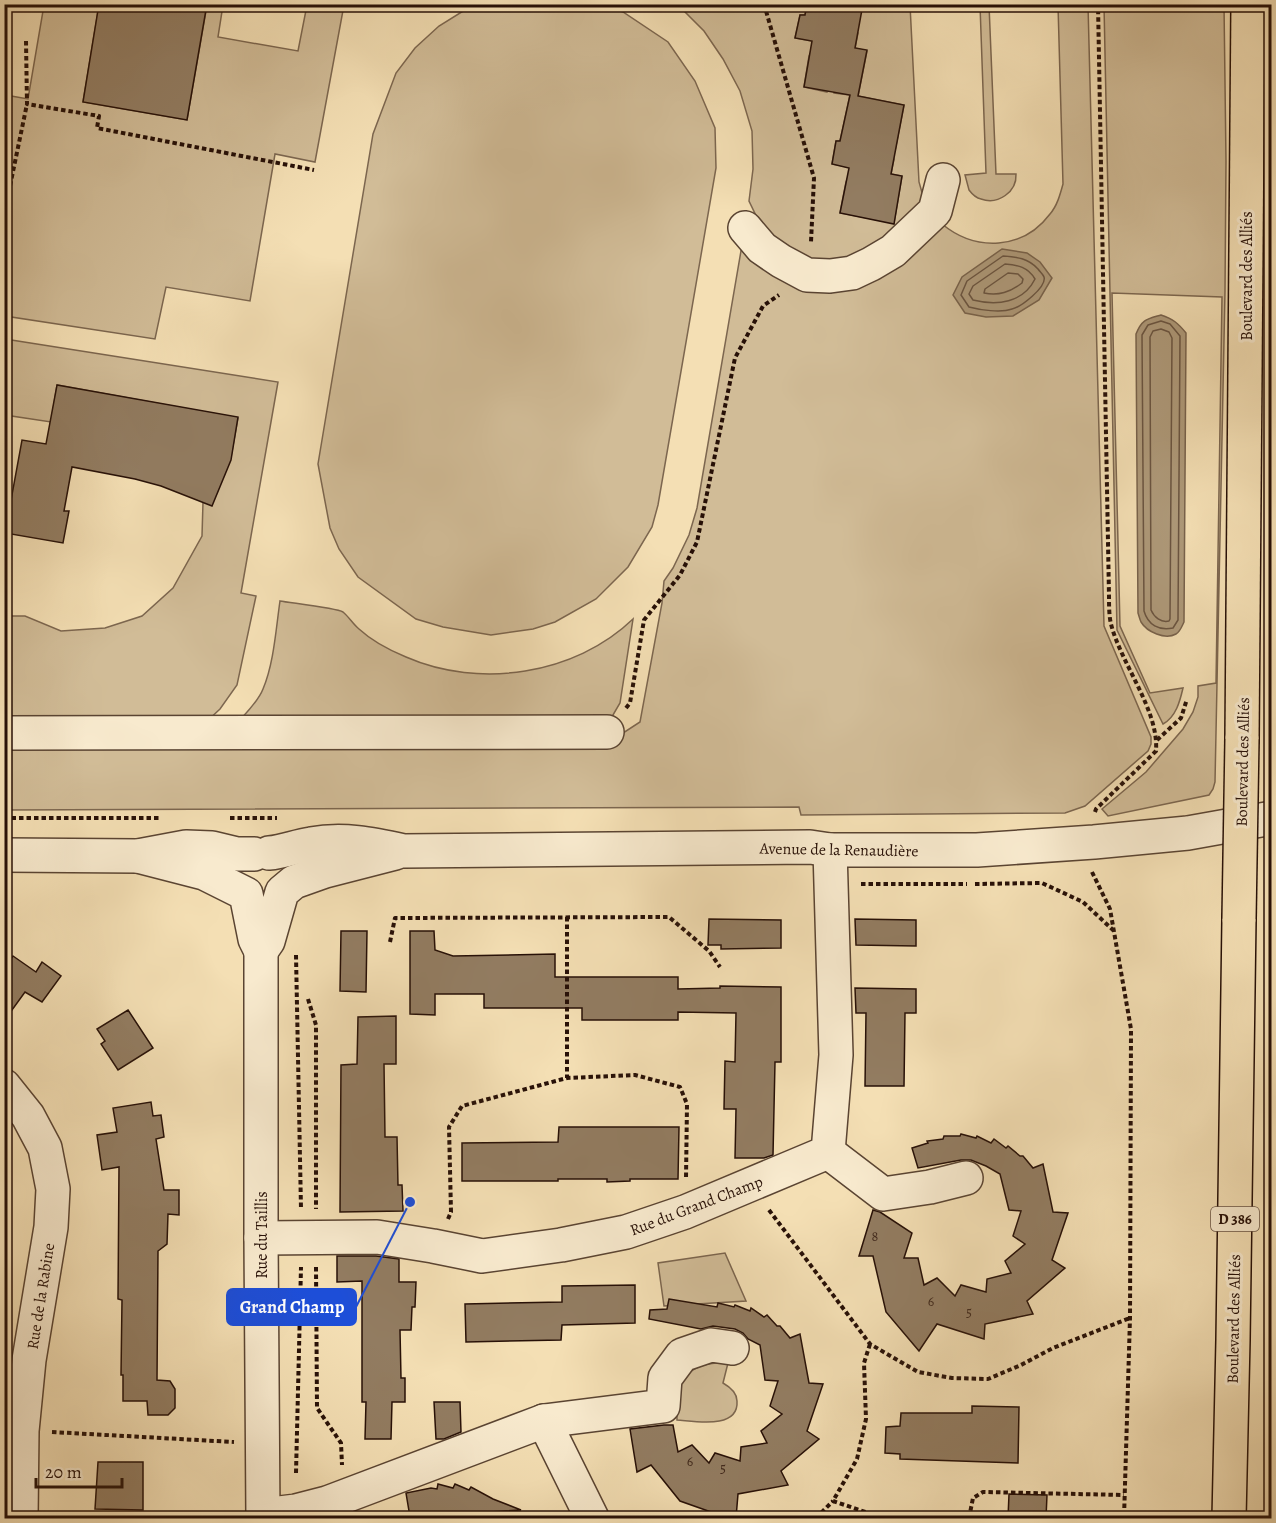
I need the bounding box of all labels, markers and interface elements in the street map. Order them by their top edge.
street label: Boulevard des Alliés [1236,211,1258,341]
street label: Boulevard des Alliés [1231,697,1255,827]
street label: Avenue de la Renaudière [758,838,919,862]
street label: Rue du Grand Champ [627,1170,766,1241]
street label: Rue du Taillis [251,1191,273,1279]
road number: D 386 [1211,1207,1259,1231]
house number: 8 [872,1227,879,1246]
street label: Rue de la Rabine [22,1241,60,1351]
street label: Boulevard des Alliés [1222,1254,1246,1384]
callout: Grand Champ [227,1289,356,1325]
house number: 6 [928,1292,934,1311]
text: Grand Champ [240,1295,345,1319]
house number: 5 [966,1303,972,1322]
scale bar [36,1451,122,1489]
house number: 6 [687,1452,693,1471]
house number: 5 [720,1459,726,1478]
text: 20 m [45,1460,82,1484]

